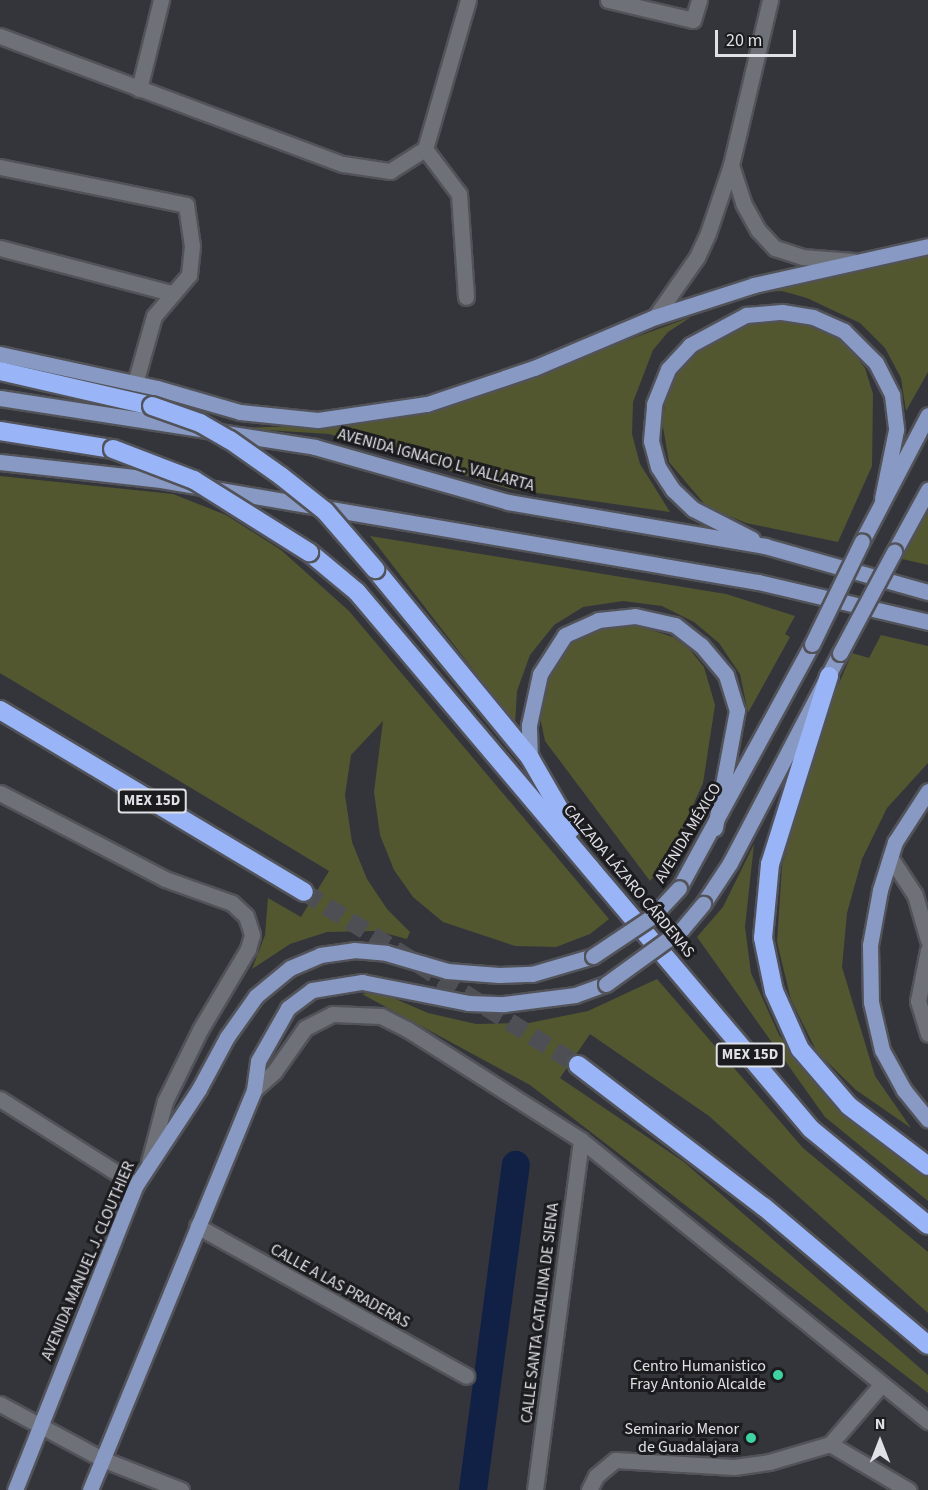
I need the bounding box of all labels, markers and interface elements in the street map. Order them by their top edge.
scale bar [718,18,799,56]
text: 20 m [726,28,762,53]
street label: AVENIDA IGNACIO L. VALLARTA [336,424,536,496]
street label: AVENIDA MÉXICO [651,780,725,886]
road number: MEX 15D [118,789,186,813]
street label: CALZADA LÁZARO CÁRDENAS [559,801,699,961]
road number: MEX 15D [716,1043,784,1067]
street label: AVENIDA MANUEL J. CLOUTHIER [37,1159,139,1363]
street label: CALLE SANTA CATALINA DE SIENA [517,1202,563,1424]
street label: CALLE A LAS PRADERAS [267,1240,413,1332]
place label: Centro Humanistico Fray Antonio Alcalde [630,1356,766,1394]
marker: Centro Humanistico Fray Antonio Alcalde [771,1368,785,1382]
north arrow [850,1412,910,1472]
text: N [875,1413,885,1435]
place label: Seminario Menor de Guadalajara [625,1419,739,1457]
marker: Seminario Menor de Guadalajara [744,1431,758,1445]

